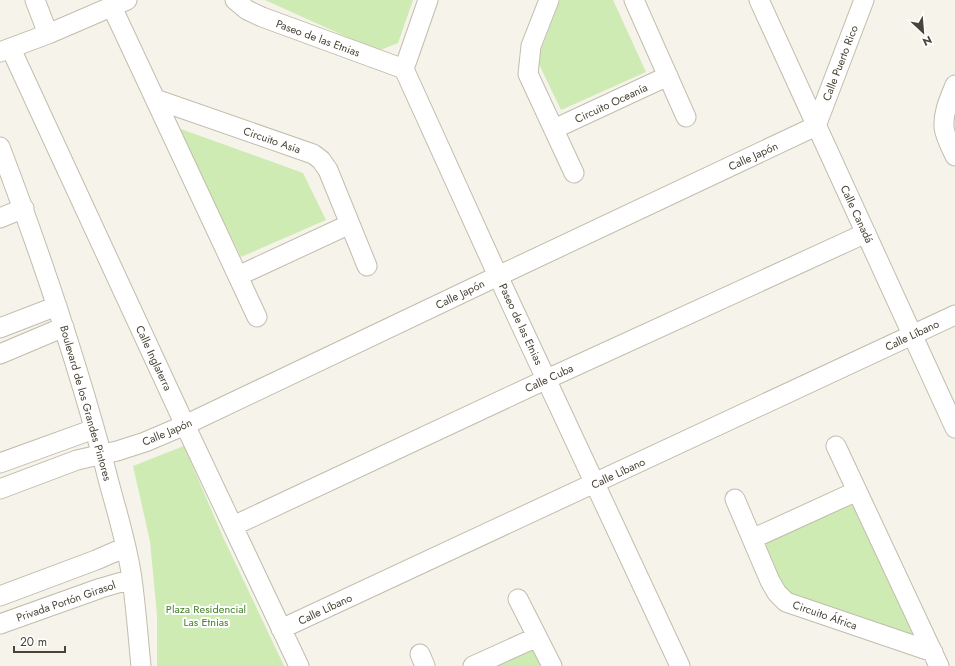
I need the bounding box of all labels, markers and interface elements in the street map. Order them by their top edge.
north arrow [903,12,943,52]
street label: Paseo de las Etnias [274,15,363,61]
street label: Calle Puerto Rico [818,23,862,103]
text: N [920,32,935,50]
street label: Circuito Oceanía [572,79,650,127]
street label: Circuito Asia [241,123,303,157]
street label: Calle Japón [726,138,780,174]
street label: Calle Canadá [837,182,877,246]
street label: Calle Japón [433,275,487,313]
street label: Paseo de las Etnias [495,281,547,368]
street label: Calle Líbano [882,315,942,355]
street label: Boulevard de los Grandes Pintores [56,323,116,483]
street label: Calle Inglaterra [132,323,176,393]
street label: Calle Cuba [522,360,576,396]
street label: Calle Japón [140,414,194,450]
street label: Calle Líbano [588,453,648,493]
street label: Privada Portón Girasol [14,576,118,626]
street label: Calle Líbano [295,589,355,629]
street label: Circuito África [791,596,859,634]
park label: Plaza Residencial Las Etnias [166,601,246,630]
scale bar [14,628,65,654]
text: 20 m [20,633,47,651]

